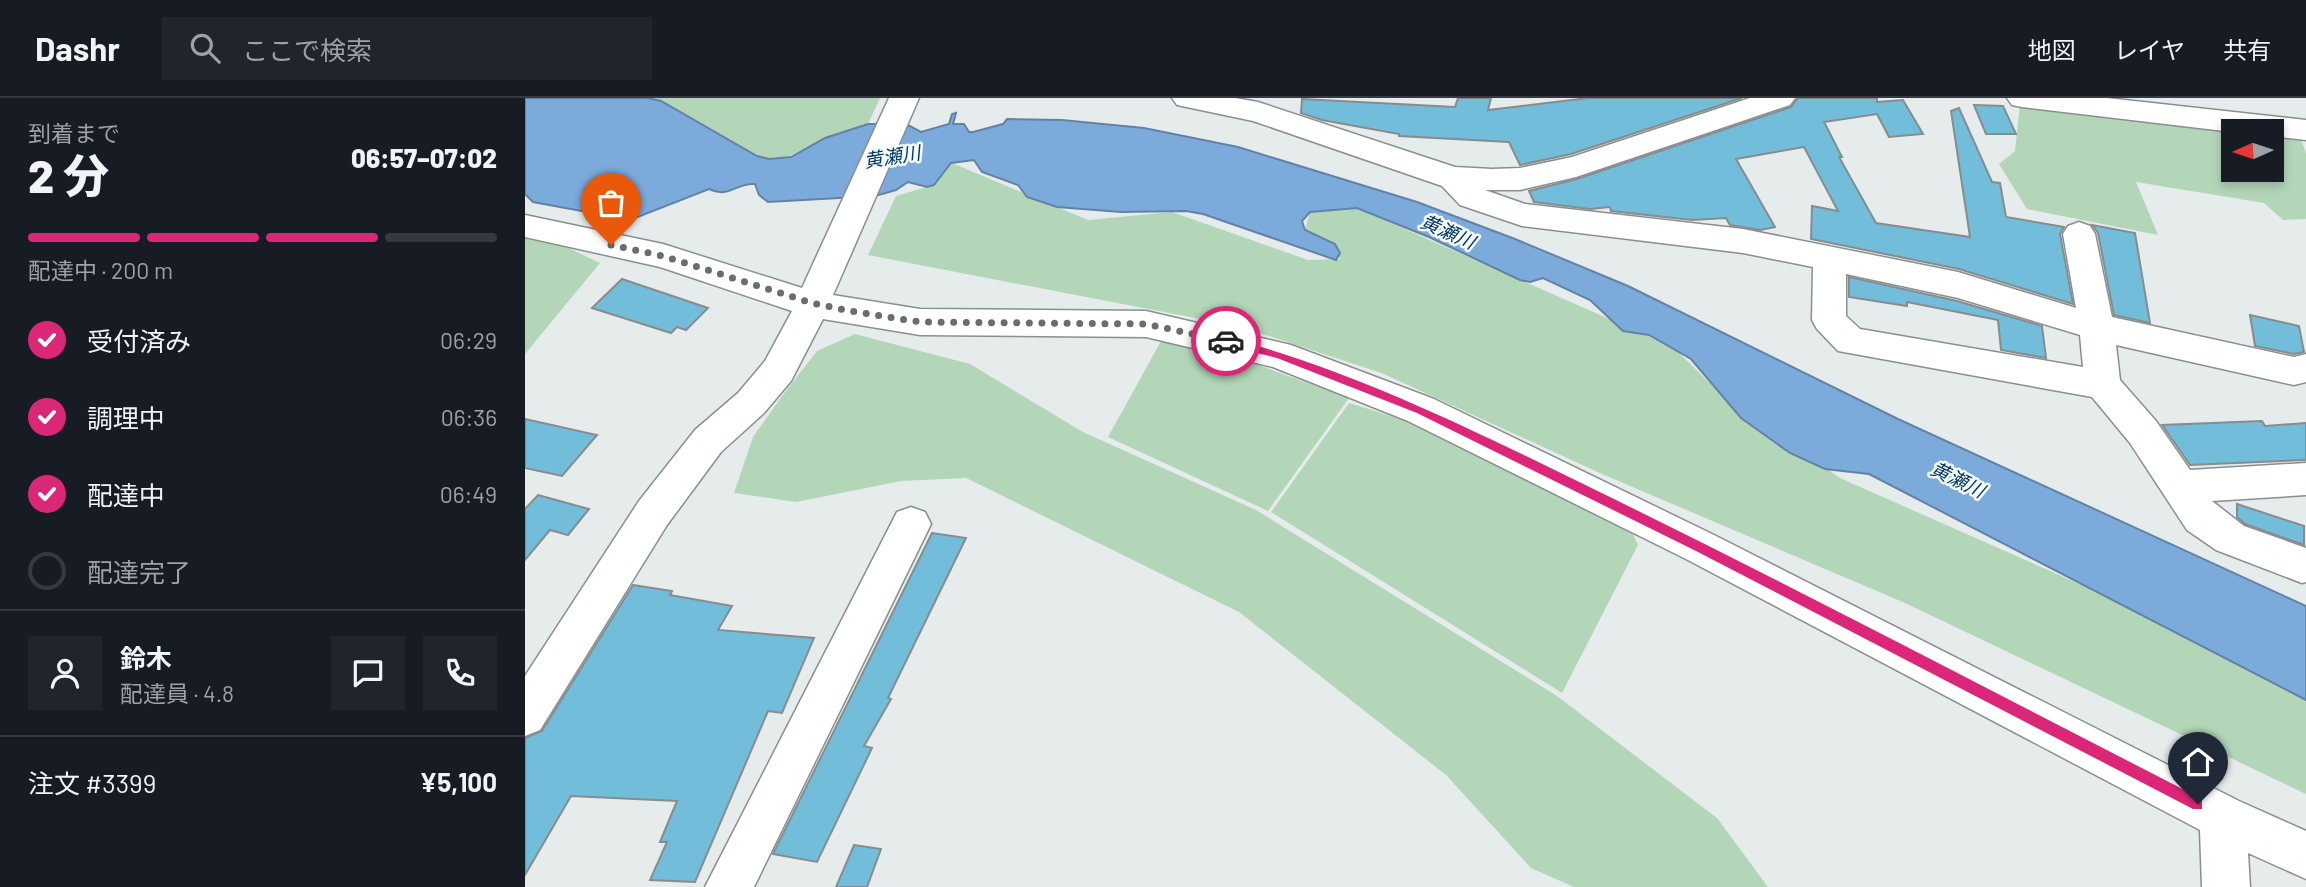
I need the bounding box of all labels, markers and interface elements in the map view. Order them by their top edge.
search box [162,17,652,80]
text: Dashr [35,28,120,68]
icon: search [186,29,224,67]
text: ここで検索 [242,34,372,65]
text: 地図 [2028,35,2076,64]
text: レイヤ [2114,35,2185,64]
text: 共有 [2223,35,2271,64]
text: 到着まで [28,119,120,147]
north arrow [2221,119,2284,182]
map controls [2221,119,2284,182]
water label: 黄瀬川 [862,140,924,172]
text: 06:57–07:02 [351,142,497,173]
text: 2 分 [28,147,109,202]
pin [581,173,641,245]
icon: bag [592,184,630,222]
water label: 黄瀬川 [1417,209,1481,254]
text: 配達中 · 200 m [28,256,173,284]
courier [1191,306,1261,376]
icon: check [28,321,66,359]
icon: car [1207,322,1245,360]
text: 受付済み [87,325,191,356]
text: 06:29 [440,326,497,354]
icon: check [28,398,66,436]
text: 調理中 [87,402,165,433]
text: 06:36 [441,403,497,431]
water label: 黄瀬川 [1927,456,1990,503]
icon: check [28,475,66,513]
text: 配達中 [87,479,165,510]
text: 06:49 [440,480,497,508]
text: 配達完了 [87,556,191,587]
button: person [28,636,102,710]
button: chat [331,636,405,710]
button: phone [423,636,497,710]
text: 鈴木 [120,642,172,673]
text: 配達員 · 4.8 [120,679,234,707]
pin [2168,732,2228,804]
icon: home [2179,743,2217,781]
text: ¥5,100 [419,766,497,797]
text: 注文 #3399 [28,767,156,798]

